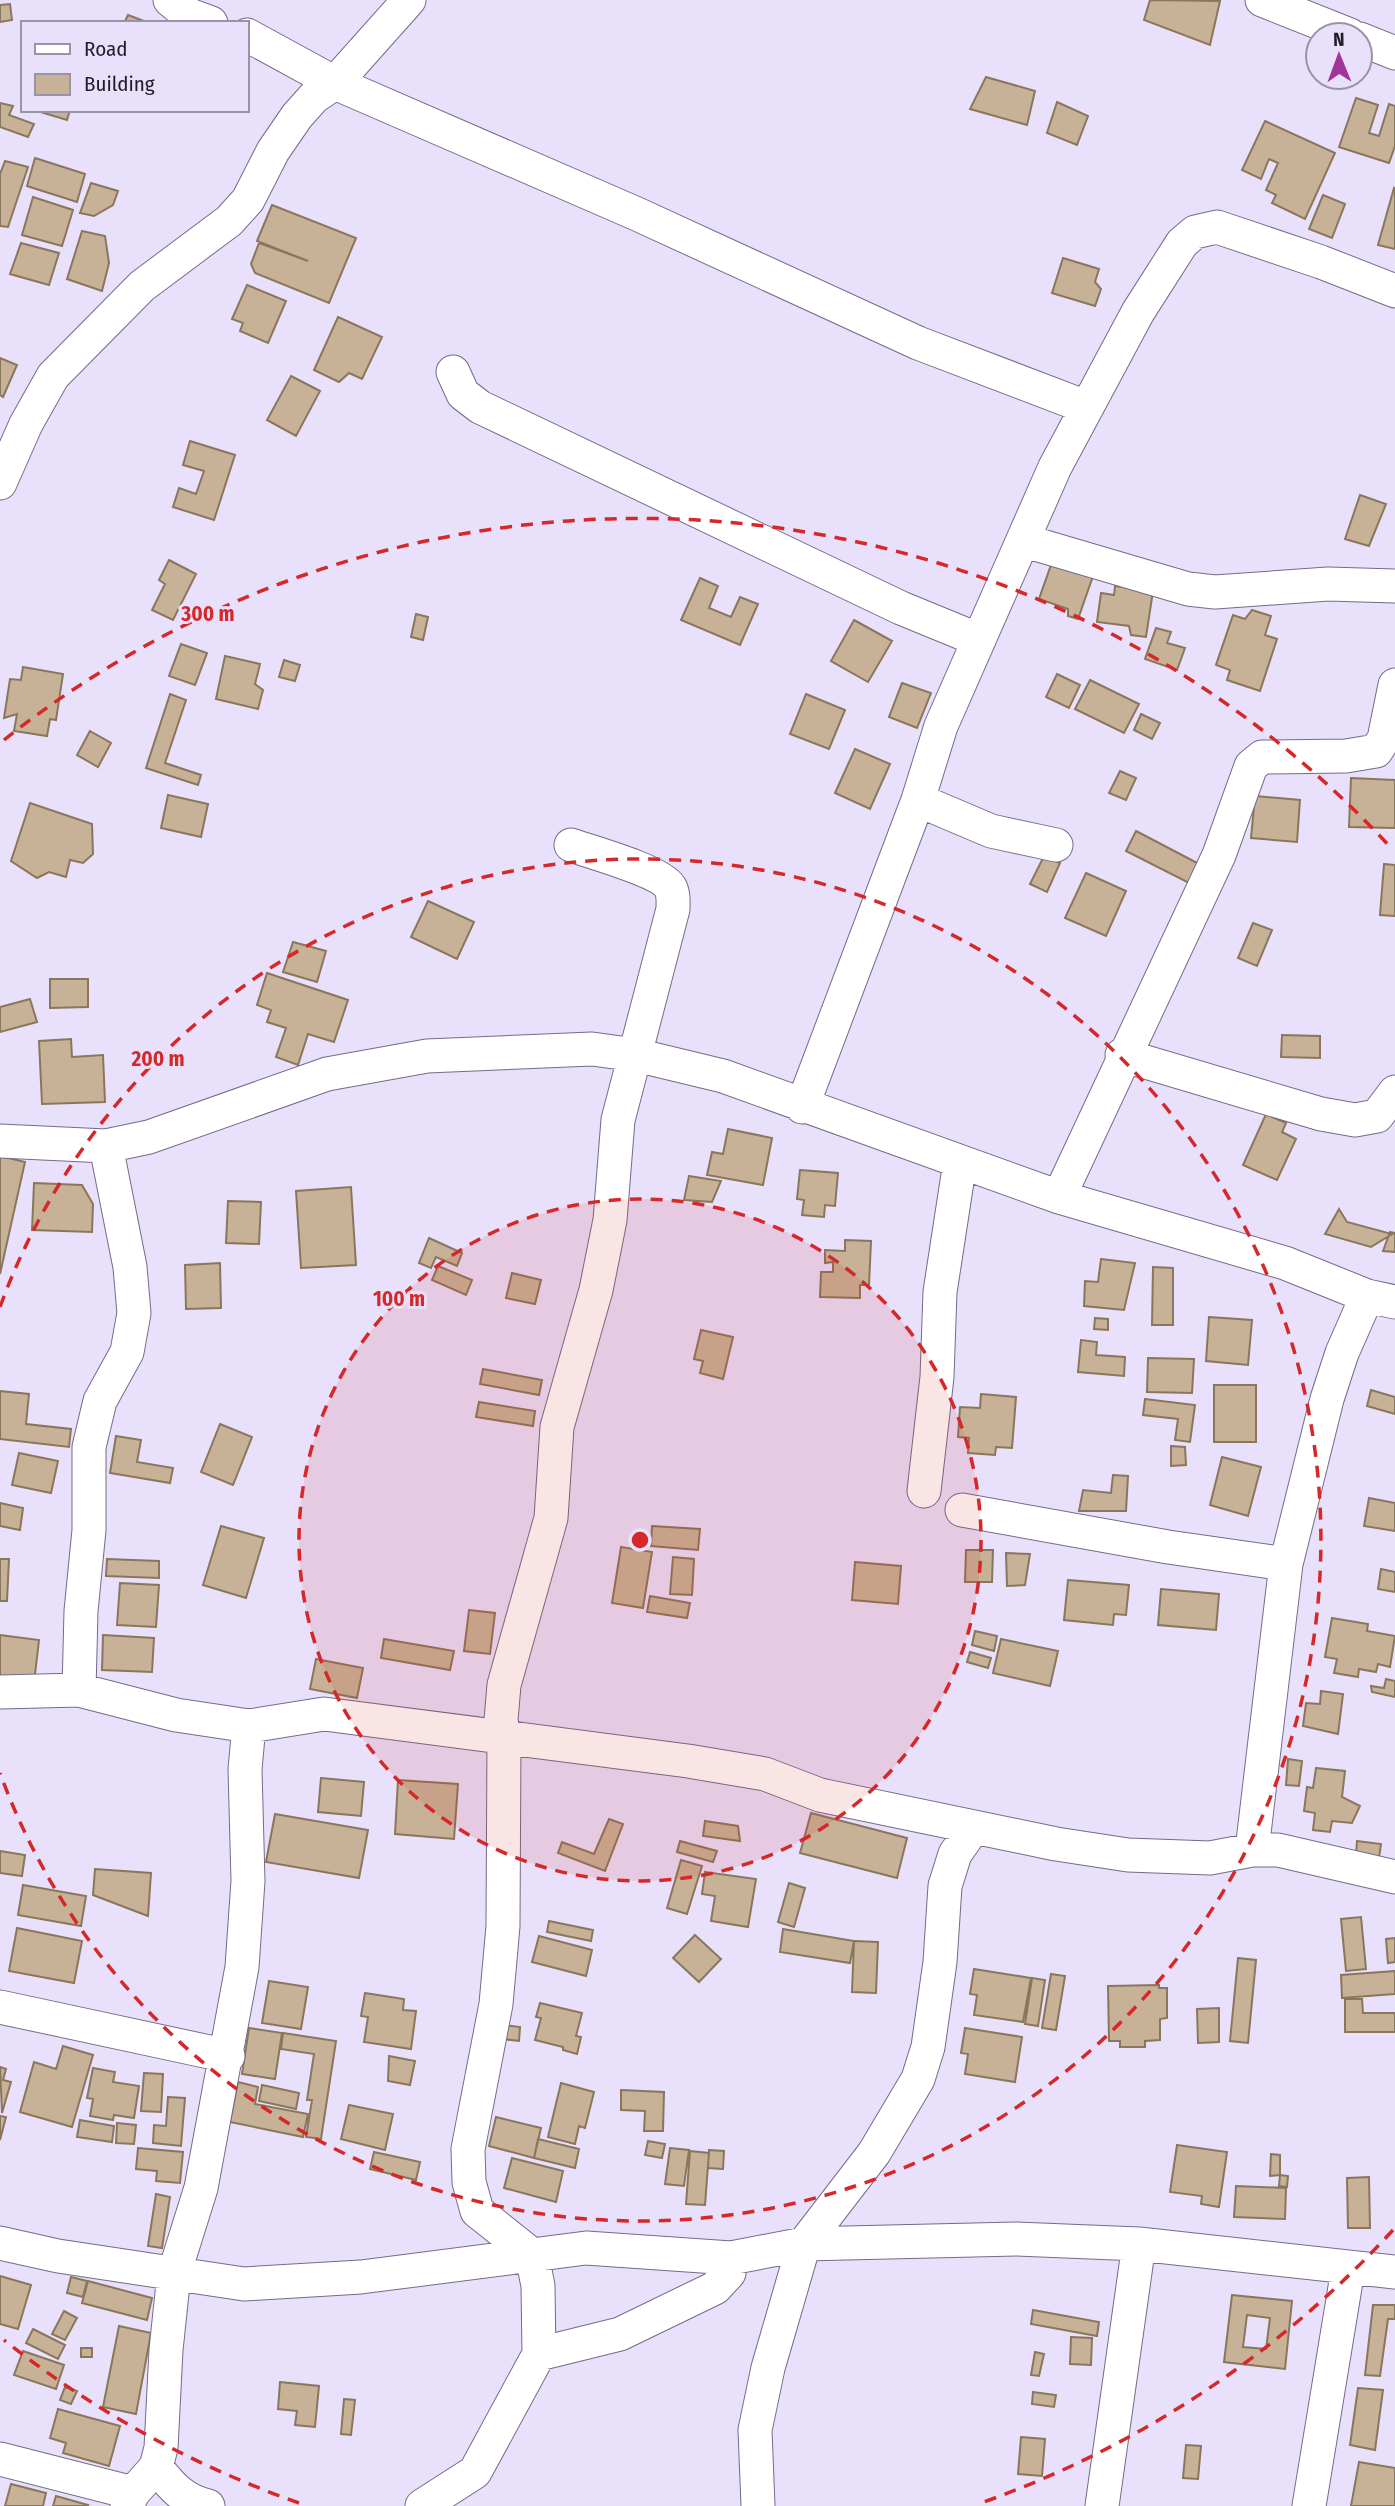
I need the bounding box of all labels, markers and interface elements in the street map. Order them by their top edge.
legend [21,21,248,112]
north arrow [1304,21,1374,91]
text: N [1333,28,1345,51]
text: Road [84,36,128,62]
text: Building [84,71,155,97]
text: 300 m [180,601,235,627]
text: 200 m [130,1046,185,1072]
text: 100 m [373,1286,425,1312]
centre of rings [628,1528,652,1552]

